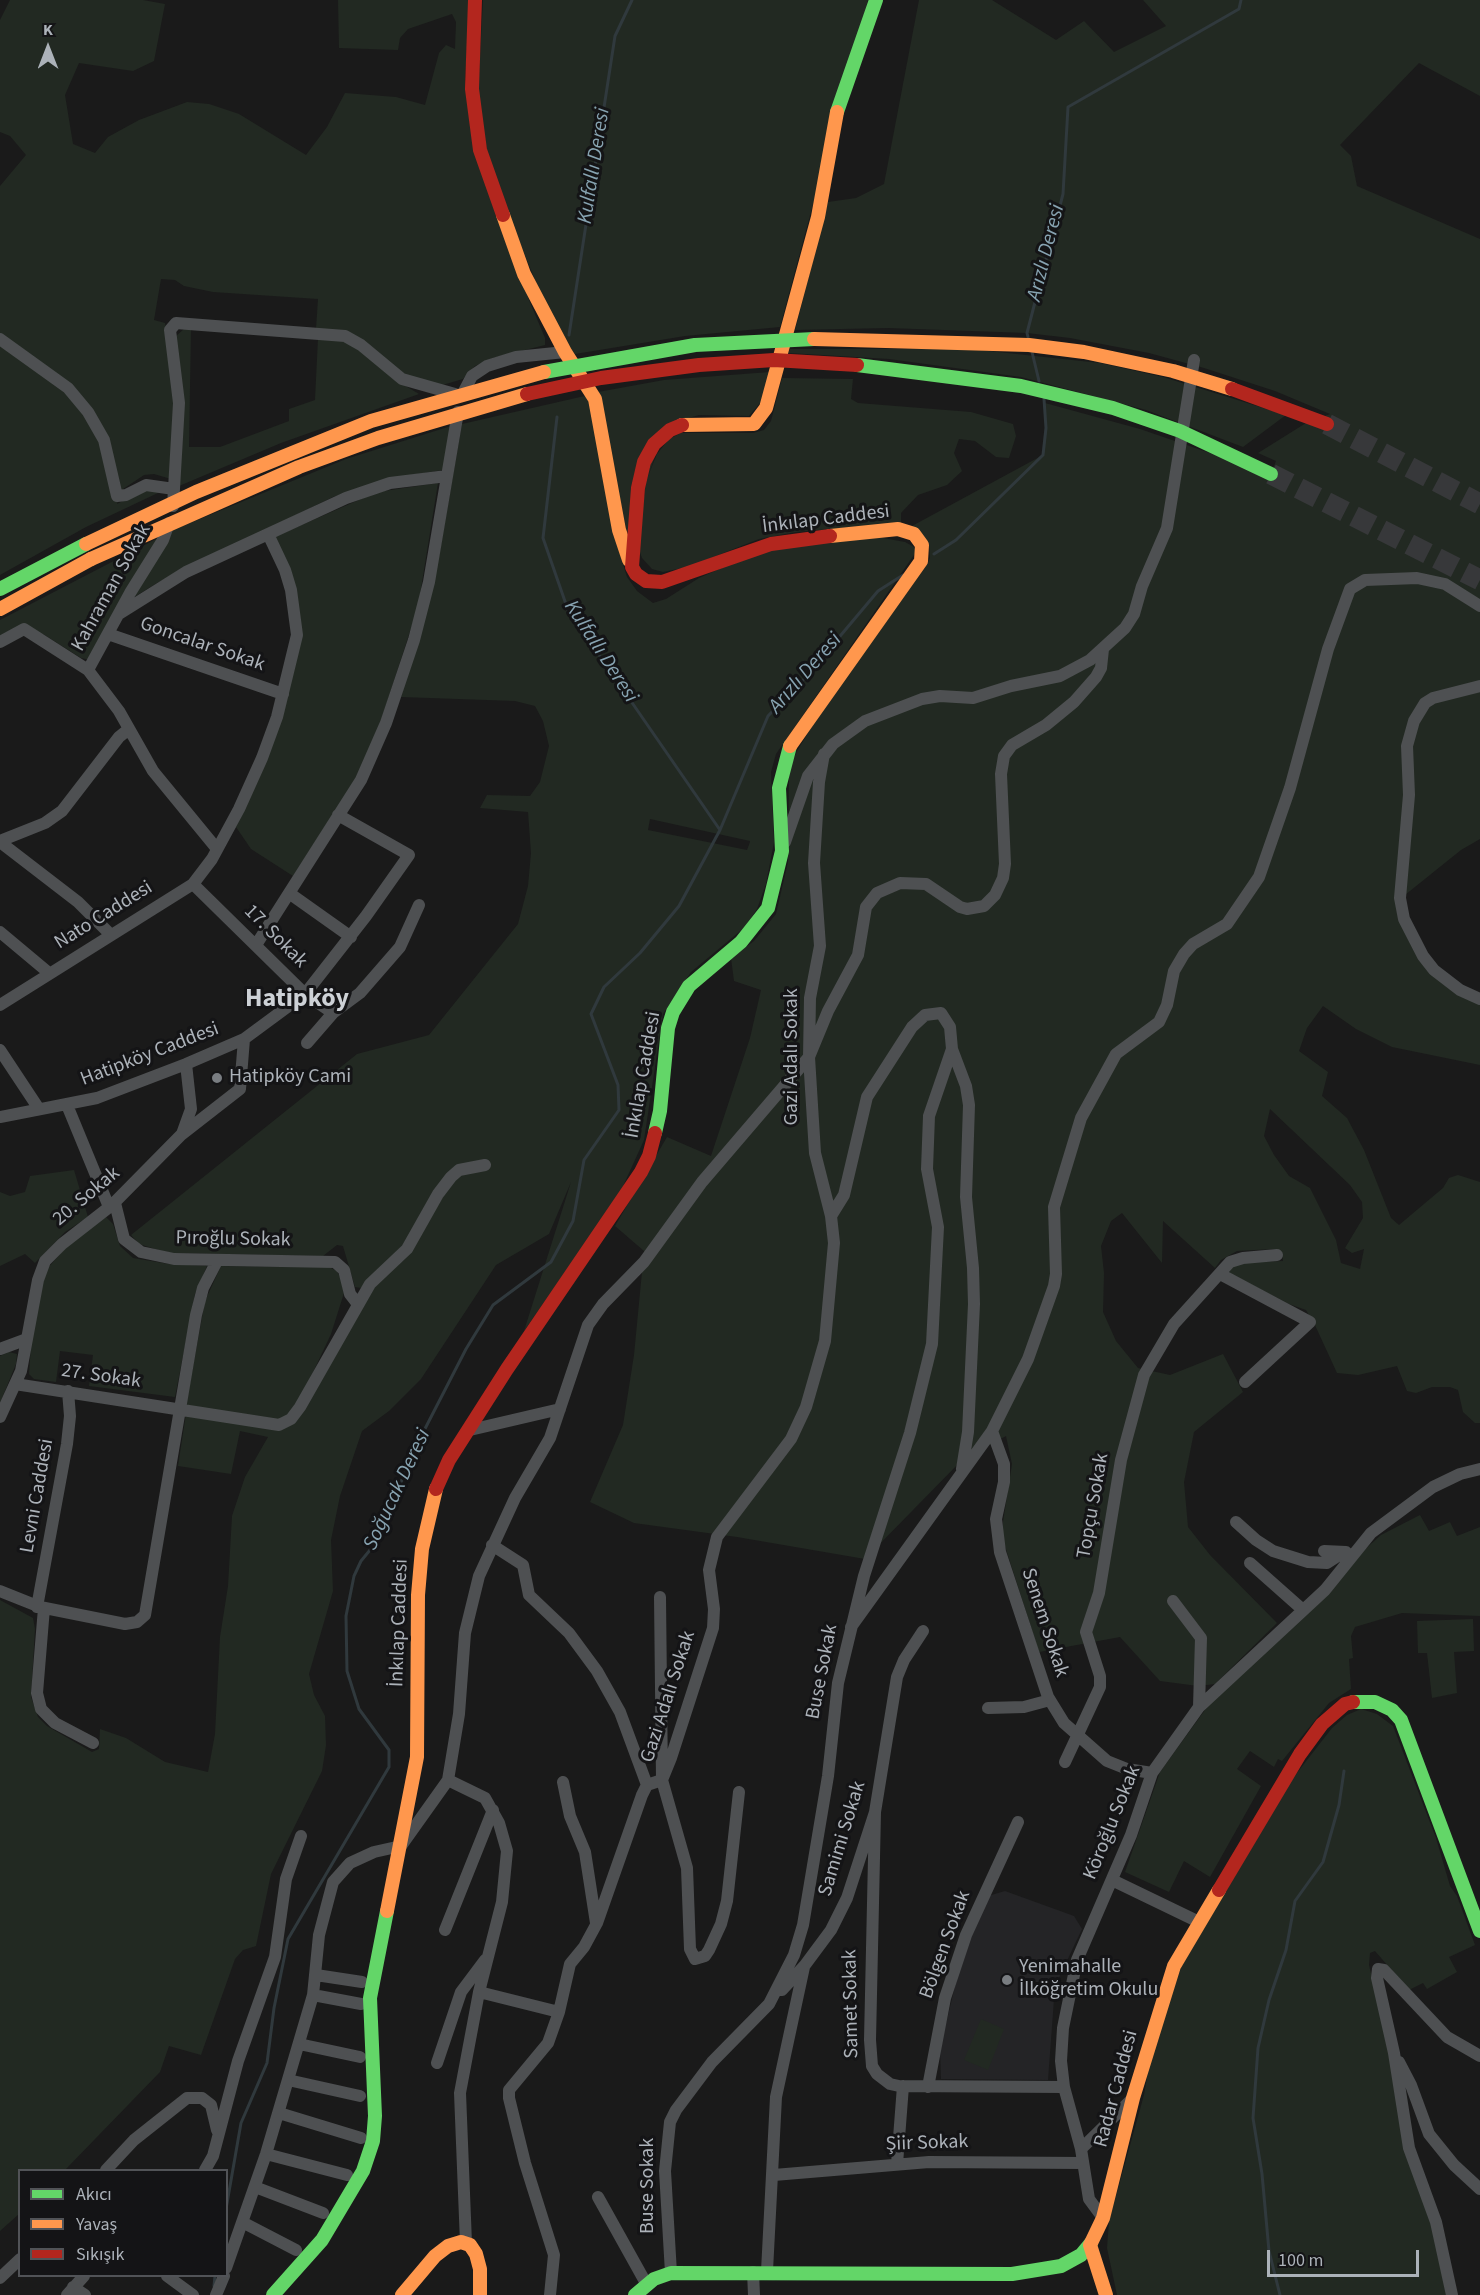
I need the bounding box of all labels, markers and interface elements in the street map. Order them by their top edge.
north arrow [18,18,78,78]
text: K [43,19,53,41]
water label: Kulfallı Deresi [573,106,617,226]
water label: Arızlı Deresi [1023,202,1071,304]
street label: İnkılap Caddesi [761,500,891,540]
street label: Kahraman Sokak [67,520,157,656]
water label: Kulfallı Deresi [558,596,642,708]
street label: Goncalar Sokak [136,612,268,678]
water label: Arızlı Deresi [764,628,848,720]
street label: Nato Caddesi [51,876,157,956]
street label: 17. Sokak [238,900,312,974]
district label: Hatipköy [245,984,349,1016]
street label: Gazi Adalı Sokak [781,988,805,1126]
street label: İnkılap Caddesi [621,1010,667,1140]
street label: Hatipköy Caddesi [77,1018,223,1092]
place label: Hatipköy Cami [229,1066,351,1090]
marker: Hatipköy Cami [210,1071,224,1085]
street label: 20. Sokak [49,1162,125,1232]
street label: Pıroğlu Sokak [175,1227,291,1253]
street label: 27. Sokak [60,1360,142,1394]
water label: Soğucak Deresi [359,1425,437,1555]
street label: Levni Caddesi [16,1437,60,1555]
street label: Topçu Sokak [1073,1451,1115,1561]
street label: İnkılap Caddesi [386,1559,414,1687]
street label: Senem Sokak [1015,1565,1073,1681]
street label: Buse Sokak [802,1623,844,1721]
street label: Gazi Adalı Sokak [636,1628,702,1766]
street label: Köroğlu Sokak [1079,1762,1147,1884]
street label: Samimi Sokak [814,1779,872,1899]
street label: Bölgen Sokak [915,1888,977,2002]
street label: Samet Sokak [839,1949,865,2059]
place label: Yenimahalle İlköğretim Okulu [1019,1956,1158,2003]
marker: Yenimahalle İlköğretim Okulu [1000,1973,1014,1987]
street label: Radar Caddesi [1090,2028,1144,2150]
street label: Şiir Sokak [885,2131,969,2157]
street label: Buse Sokak [637,2138,661,2234]
legend [18,2169,228,2277]
text: Akıcı [76,2182,112,2207]
text: Yavaş [76,2212,117,2237]
scale bar [1270,2238,1422,2276]
text: Sıkışık [76,2242,124,2267]
text: 100 m [1278,2248,1323,2273]

